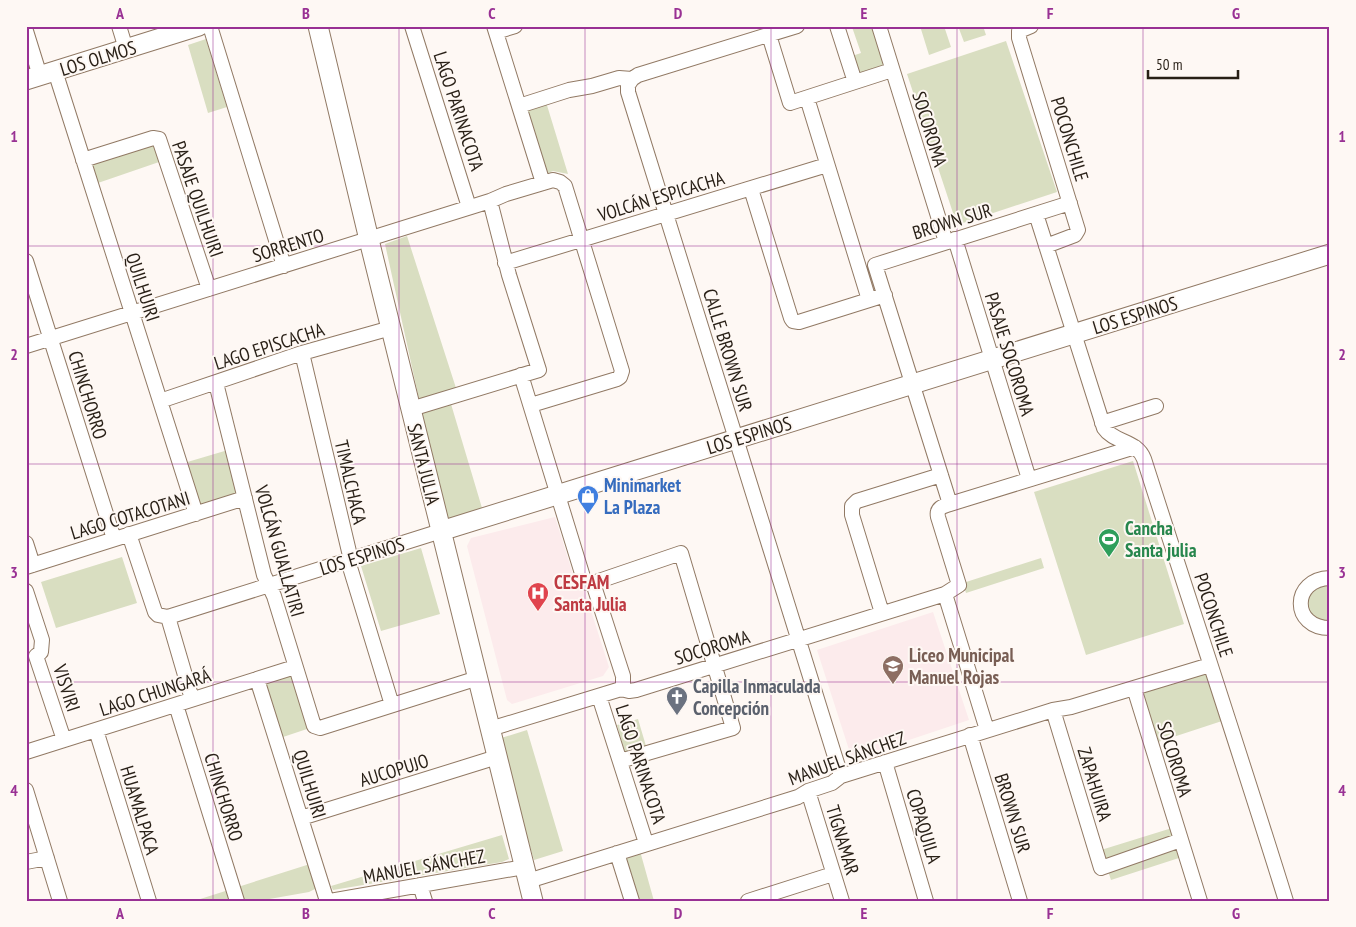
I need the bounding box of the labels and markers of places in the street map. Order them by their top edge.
place label: Minimarket La Plaza [604,473,681,519]
shop icon: Minimarket La Plaza [576,484,600,515]
place label: Cancha Santa julia [1125,516,1197,562]
sports icon: Cancha Santa julia [1097,527,1121,558]
place label: CESFAM Santa Julia [554,570,627,616]
hospital icon: CESFAM Santa Julia [526,581,550,612]
place label: Liceo Municipal Manuel Rojas [909,643,1014,689]
school or university icon: Liceo Municipal Manuel Rojas [881,654,905,685]
place label: Capilla Inmaculada Concepción [693,674,821,720]
church icon: Capilla Inmaculada Concepción [665,685,689,716]

